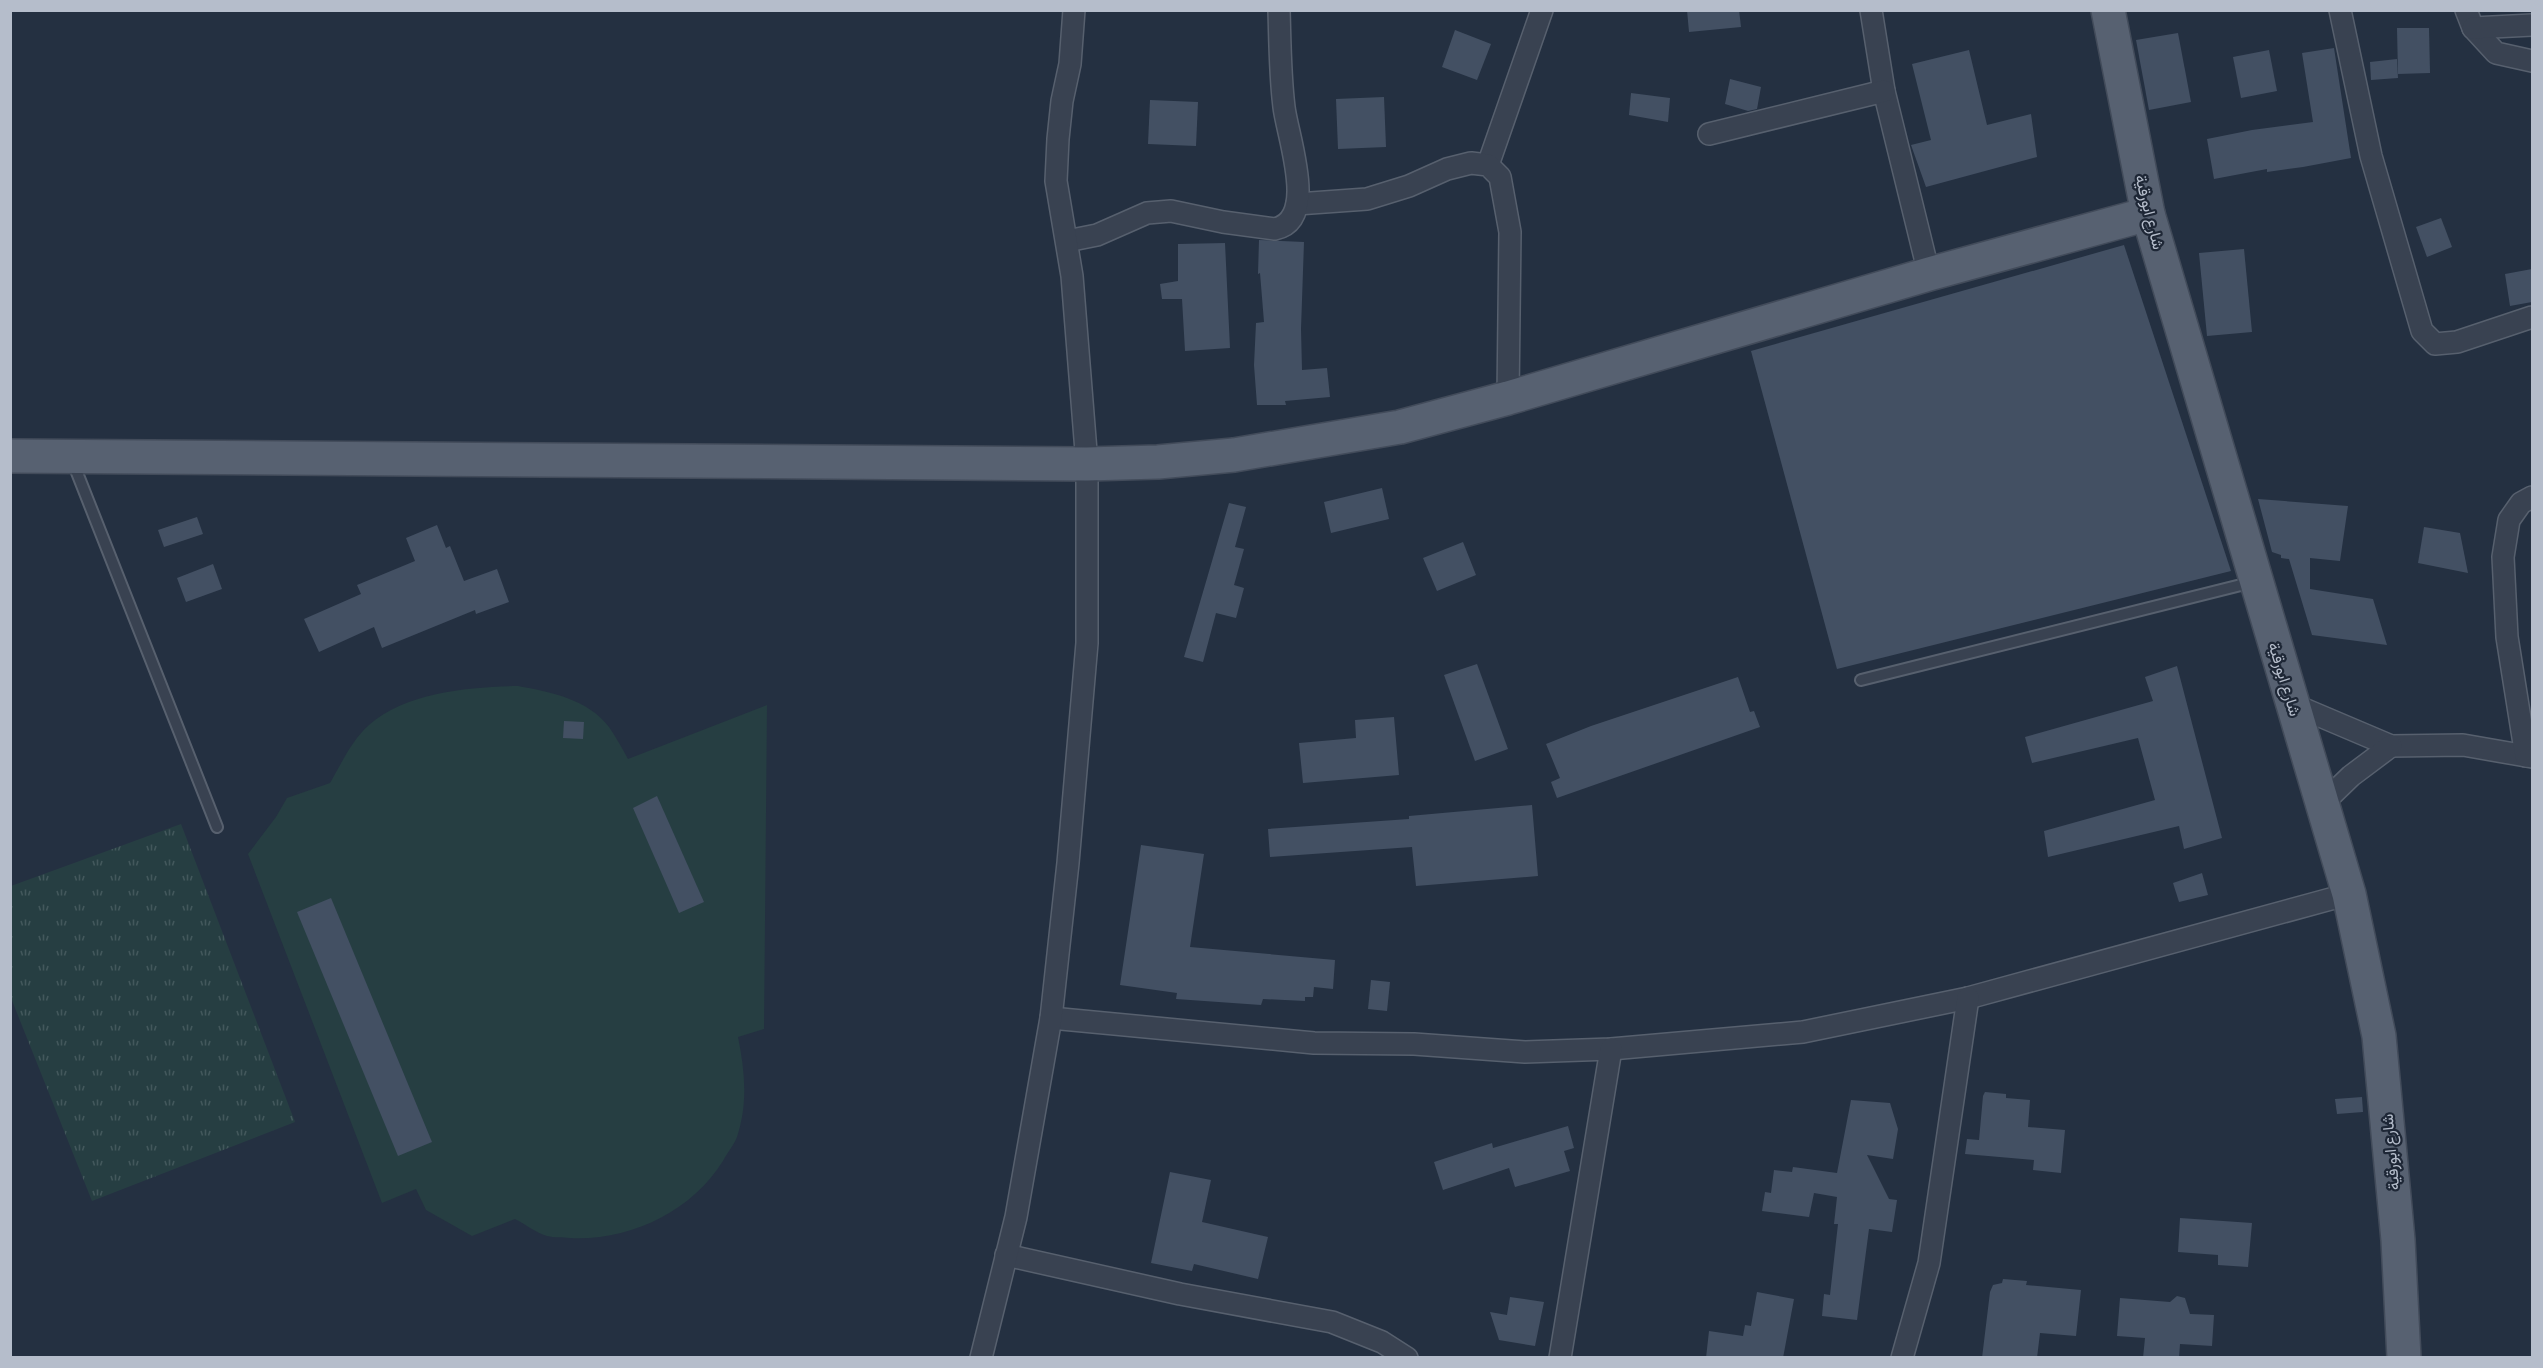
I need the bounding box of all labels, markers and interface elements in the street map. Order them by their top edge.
street label: شارع ابورقية [2129,172,2169,252]
street label: شارع ابورقية [2262,639,2306,719]
street label: شارع ابورقية [2377,1113,2405,1191]

